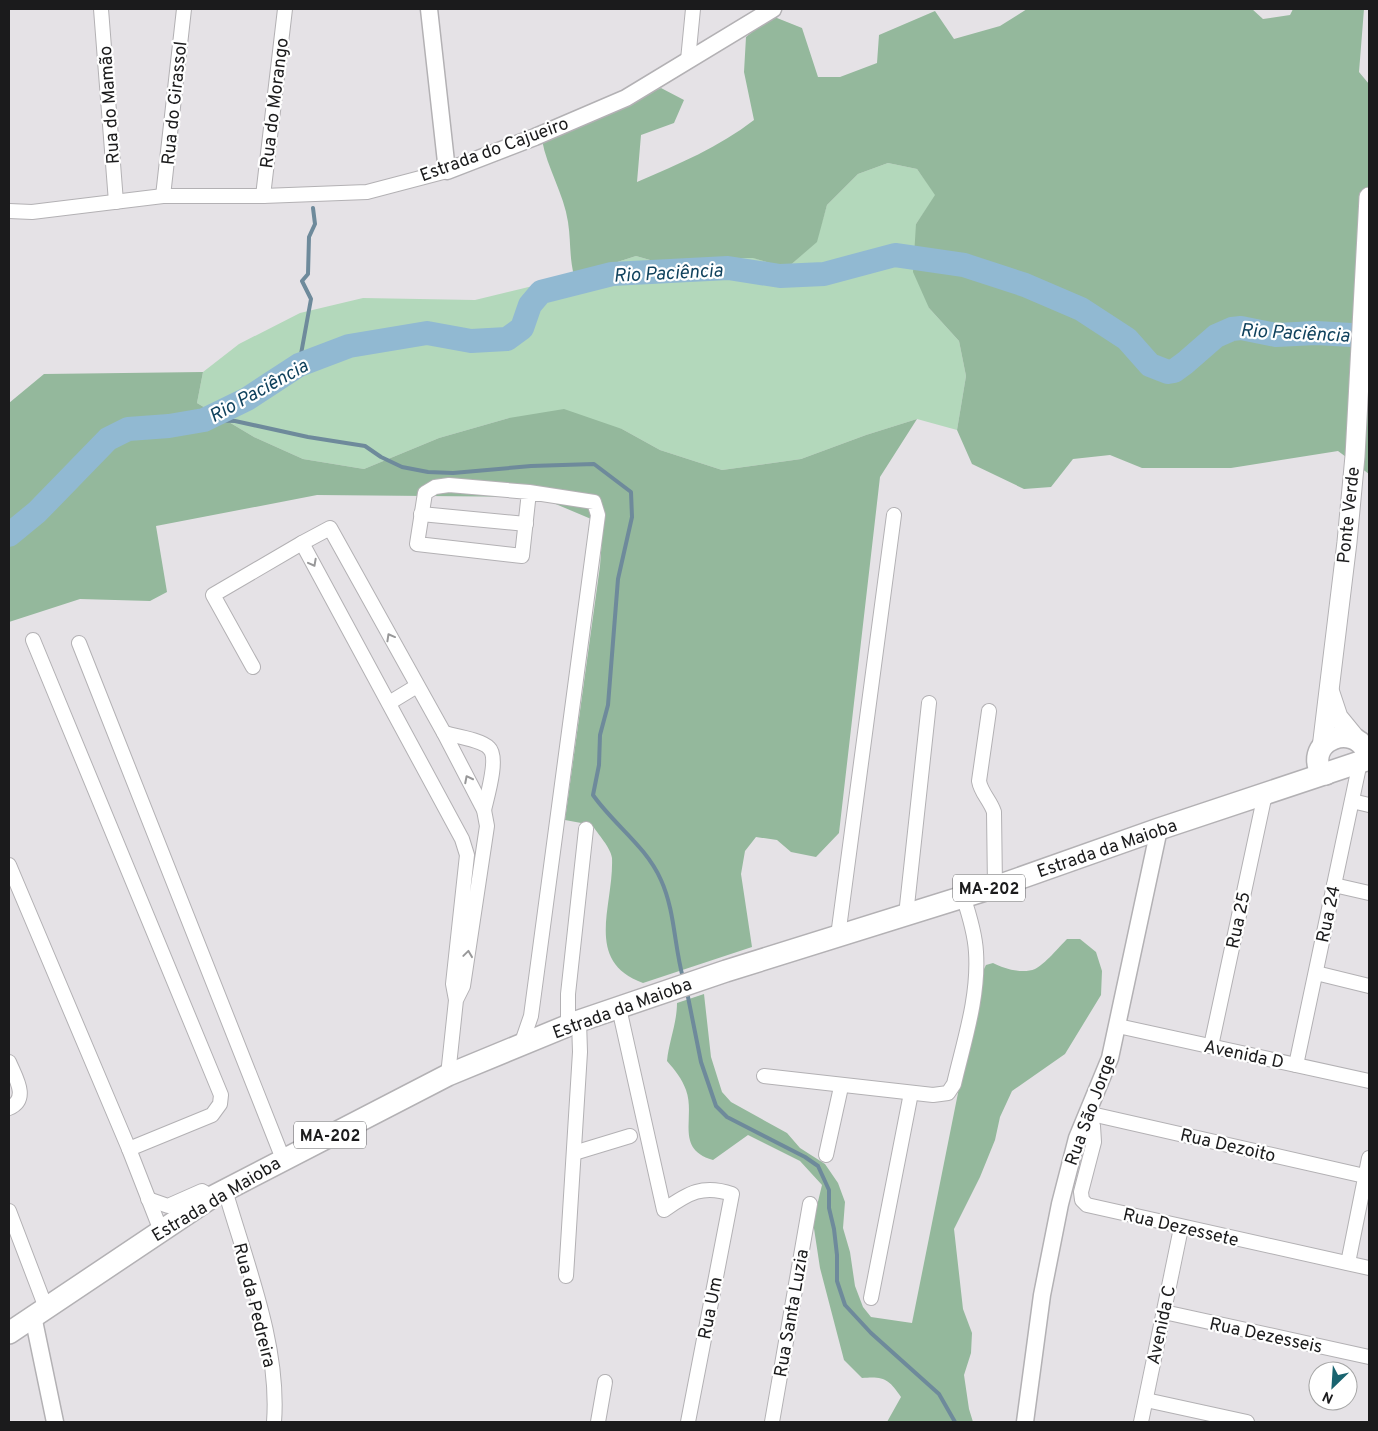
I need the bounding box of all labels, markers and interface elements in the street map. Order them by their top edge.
street label: Rua do Morango [256,37,295,170]
street label: Rua do Girassol [158,40,193,166]
street label: Rua do Mamão [95,45,126,165]
street label: Estrada do Cajueiro [417,113,572,188]
water label: Rio Paciência [613,259,724,289]
water label: Rio Paciência [1240,319,1350,349]
water label: Rio Paciência [205,355,313,429]
street label: Ponte Verde [1333,466,1366,565]
one-way arrow [307,558,317,567]
one-way arrow [386,633,396,642]
one-way arrow [464,775,474,784]
street label: Estrada da Maioba [1034,815,1181,884]
road number: MA-202 [953,874,1025,901]
street label: Rua 24 [1312,884,1347,945]
street label: Rua 25 [1222,890,1257,951]
one-way arrow [462,949,473,957]
street label: Estrada da Maioba [550,974,695,1045]
street label: Avenida D [1202,1036,1286,1075]
street label: Rua São Jorge [1061,1052,1122,1169]
road number: MA-202 [294,1122,366,1148]
street label: Rua Dezoito [1178,1124,1278,1169]
street label: Estrada da Maioba [148,1153,286,1248]
street label: Rua Dezessete [1120,1204,1241,1253]
street label: Rua da Pedreira [227,1241,280,1370]
street label: Rua Santa Luzia [770,1247,815,1379]
street label: Rua Um [694,1275,729,1342]
street label: Avenida C [1143,1284,1182,1367]
street label: Rua Dezesseis [1207,1313,1324,1360]
north arrow [1308,1361,1358,1411]
text: N [1320,1387,1336,1406]

